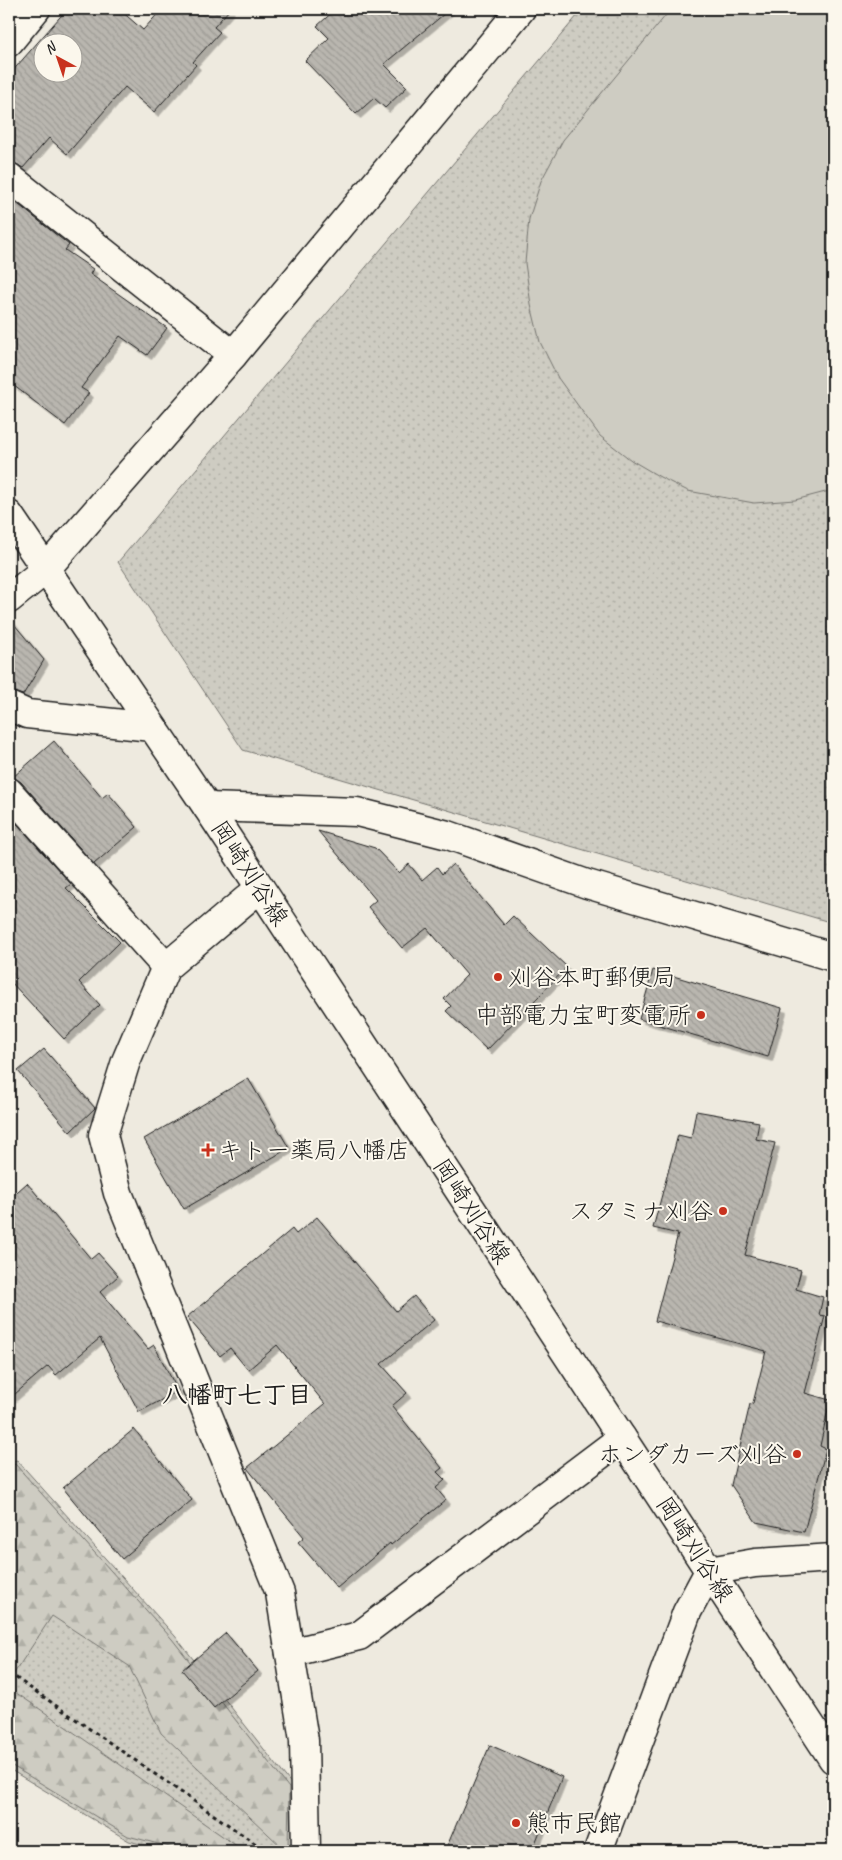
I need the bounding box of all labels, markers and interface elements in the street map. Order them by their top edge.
north arrow [32,32,82,82]
text: N [41,38,61,58]
street label: 岡崎刈谷線 [205,815,295,931]
place label: 刈谷本町郵便局 [508,962,676,992]
marker: 刈谷本町郵便局 [492,971,504,983]
place label: 中部電力宝町変電所 [475,1000,691,1030]
marker: 中部電力宝町変電所 [695,1009,707,1021]
place label: キトー薬局八幡店 [218,1135,410,1165]
marker: キトー薬局八幡店 [202,1144,214,1156]
street label: 岡崎刈谷線 [427,1153,517,1269]
place label: スタミナ刈谷 [569,1196,713,1226]
marker: スタミナ刈谷 [717,1205,729,1217]
district label: 八幡町七丁目 [162,1379,312,1411]
place label: ホンダカーズ刈谷 [598,1439,787,1469]
marker: ホンダカーズ刈谷 [791,1448,803,1460]
street label: 岡崎刈谷線 [650,1491,740,1607]
place label: 熊市民館 [526,1808,622,1838]
marker: 熊市民館 [510,1817,522,1829]

